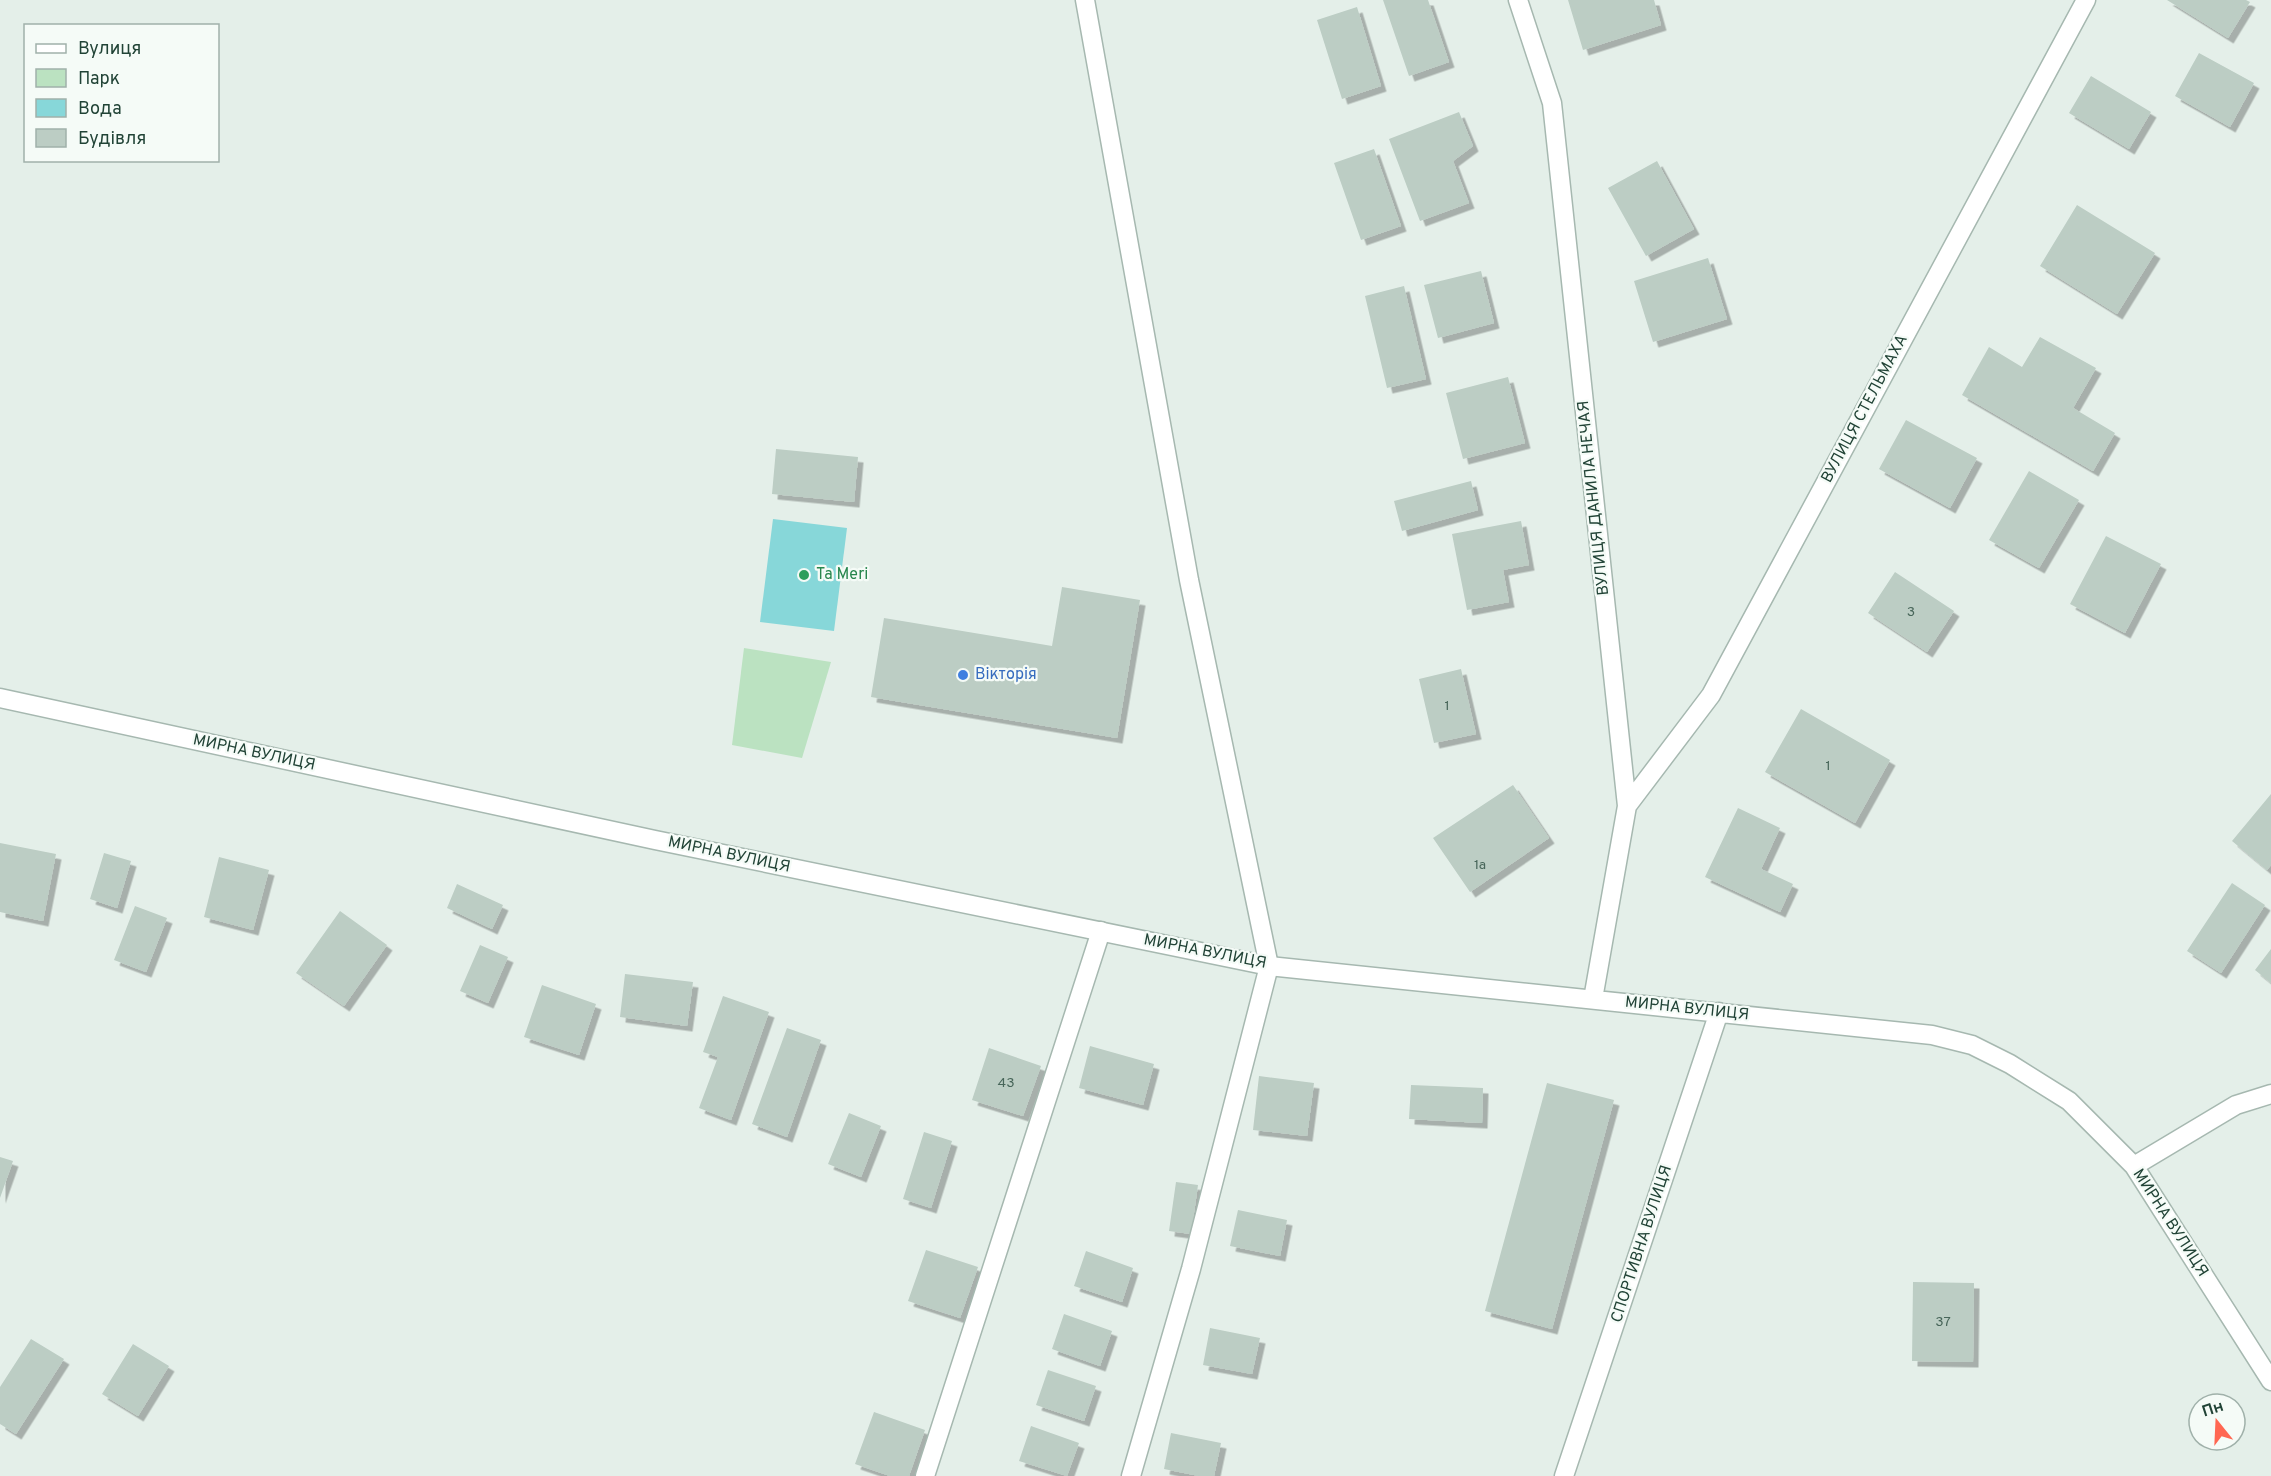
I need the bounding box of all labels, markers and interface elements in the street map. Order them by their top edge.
legend [24,24,219,162]
text: Вулиця [78,38,141,61]
text: Парк [78,68,120,91]
text: Вода [78,98,122,121]
text: Будівля [78,128,146,151]
street label: ВУЛИЦЯ СТЕЛЬМАХА [1817,331,1913,487]
street label: ВУЛИЦЯ ДАНИЛА НЕЧАЯ [1574,399,1614,597]
place label: Ta Meri [816,565,868,585]
marker: Ta Meri [797,568,811,582]
house number: 3 [1907,604,1915,621]
place label: Вікторія [975,665,1037,685]
marker: Вікторія [956,668,970,682]
house number: 1 [1444,698,1450,715]
street label: МИРНА ВУЛИЦЯ [191,730,317,776]
house number: 1 [1825,758,1831,775]
street label: МИРНА ВУЛИЦЯ [666,832,792,878]
house number: 1а [1474,857,1486,874]
street label: МИРНА ВУЛИЦЯ [1142,930,1268,974]
street label: МИРНА ВУЛИЦЯ [1624,993,1750,1025]
house number: 43 [997,1075,1015,1092]
street label: СПОРТИВНА ВУЛИЦЯ [1607,1163,1677,1325]
street label: МИРНА ВУЛИЦЯ [2128,1165,2212,1281]
house number: 37 [1935,1314,1951,1331]
north arrow [2187,1392,2247,1452]
text: Пн [2200,1397,2226,1422]

